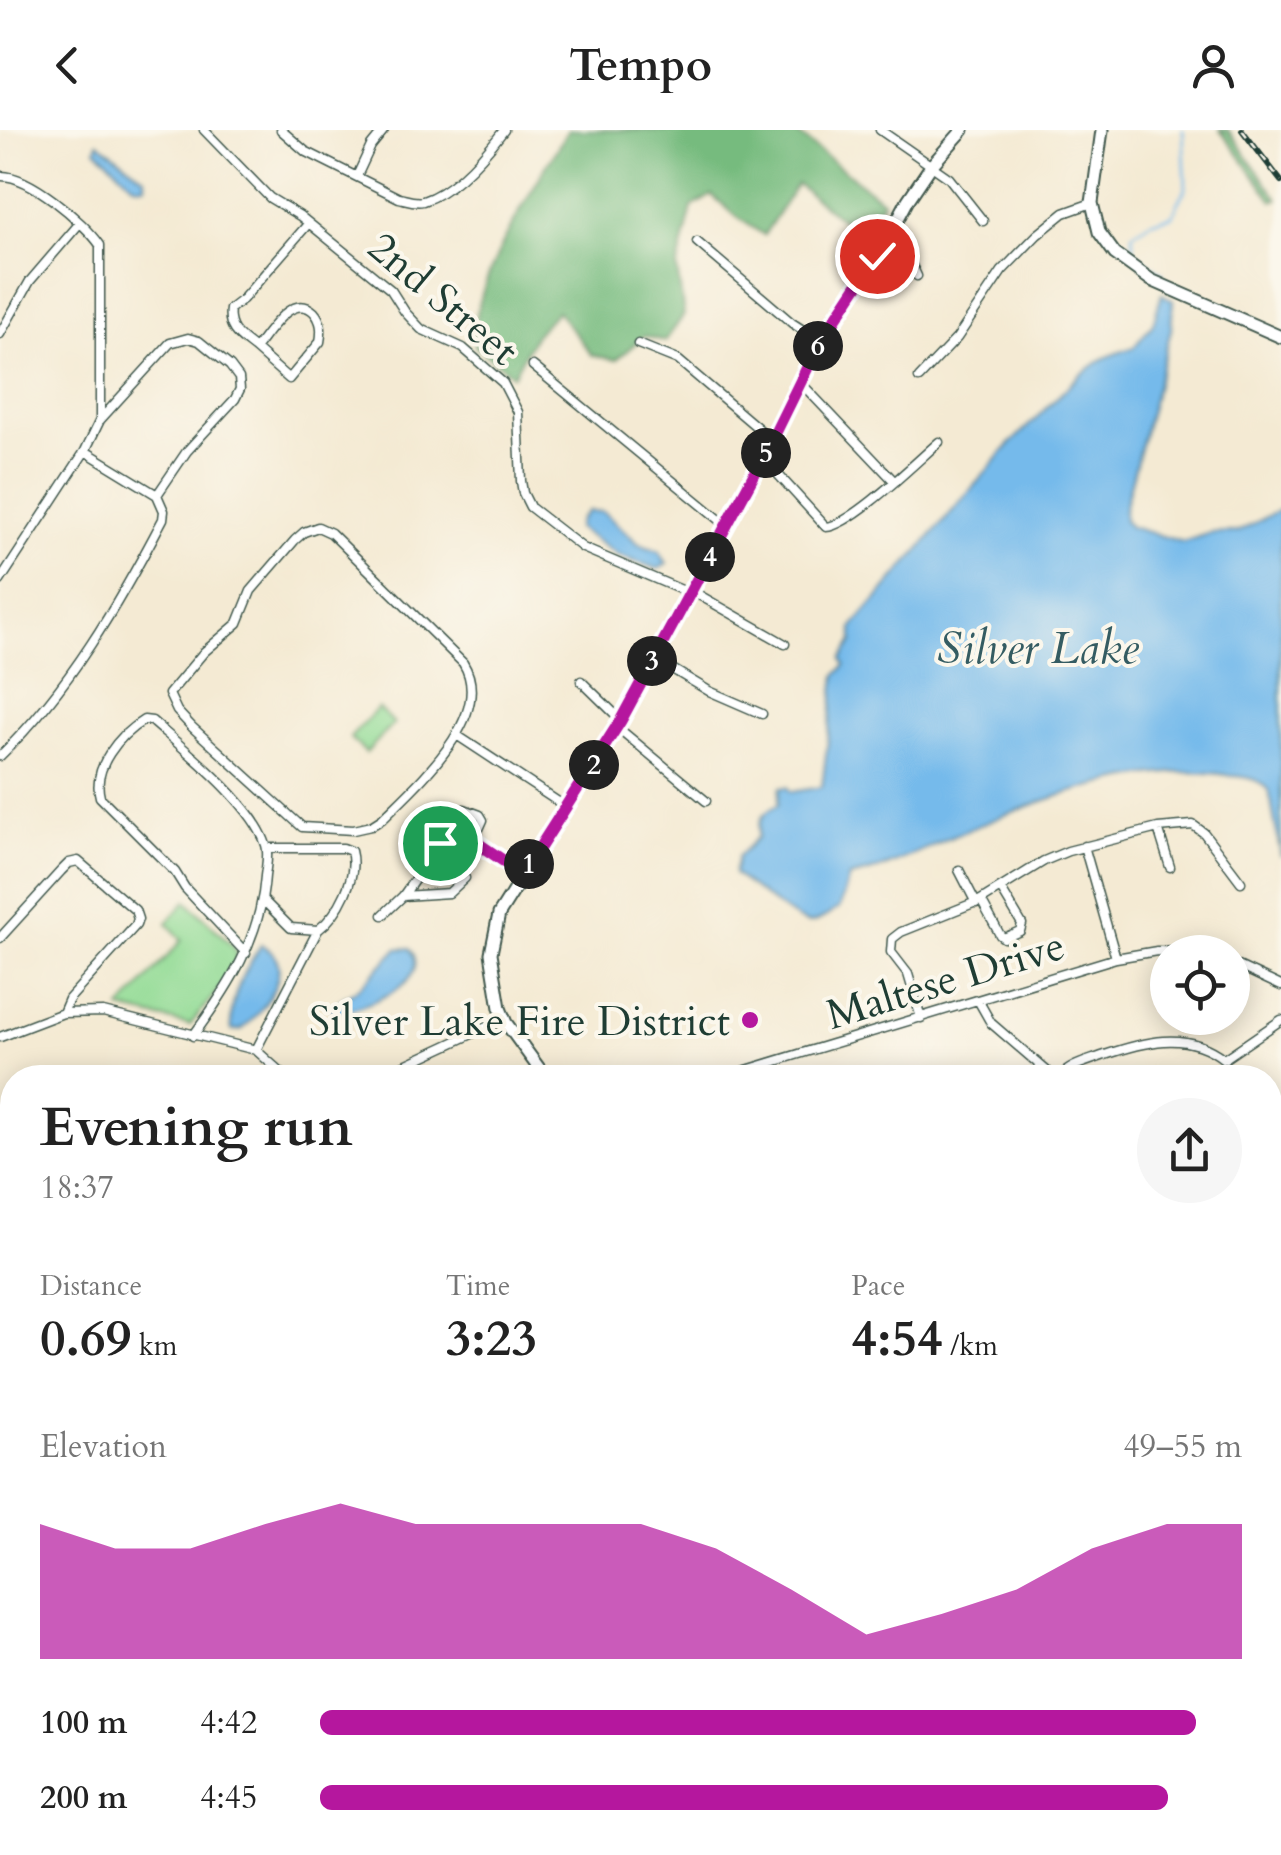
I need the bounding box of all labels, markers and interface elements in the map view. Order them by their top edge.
text: Tempo [569,35,712,96]
icon: back [40,38,95,93]
icon: person [1186,38,1241,93]
pin [835,214,920,299]
street label: 2nd Street [356,219,530,379]
icon: check [850,229,905,284]
pin: 6 [793,321,843,371]
text: 6 [811,327,825,365]
pin: 5 [741,428,791,478]
text: 5 [759,434,773,472]
pin: 4 [685,532,735,582]
text: 4 [703,538,717,576]
water label: Silver Lake [937,618,1140,679]
pin: 3 [627,636,677,686]
text: 3 [645,642,659,680]
pin: 2 [569,740,619,790]
text: 2 [587,746,601,784]
pin [398,801,483,886]
icon: arrive [413,816,468,871]
pin: 1 [504,839,554,889]
text: 1 [522,845,536,883]
street label: Maltese Drive [819,917,1072,1044]
map controls [1150,935,1250,1035]
button: locate [1150,935,1250,1035]
place label: Silver Lake Fire District [309,993,730,1050]
marker: Silver Lake Fire District [739,1009,761,1031]
text: Evening run [40,1091,353,1165]
button: share [1137,1098,1242,1203]
text: 18:37 [40,1166,114,1210]
text: Distance [40,1267,142,1305]
text: Time [446,1267,510,1305]
text: Pace [851,1267,905,1305]
text: 0.69 [40,1305,131,1373]
text: 3:23 [446,1305,537,1373]
text: 4:54 [851,1305,943,1373]
text: km [131,1327,178,1365]
text: /km [943,1327,998,1365]
text: Elevation [40,1425,167,1469]
text: 49–55 m [1123,1425,1242,1469]
text: 100 m [40,1701,127,1745]
text: 4:42 [200,1701,257,1745]
text: 200 m [40,1776,127,1820]
text: 4:45 [200,1776,257,1820]

